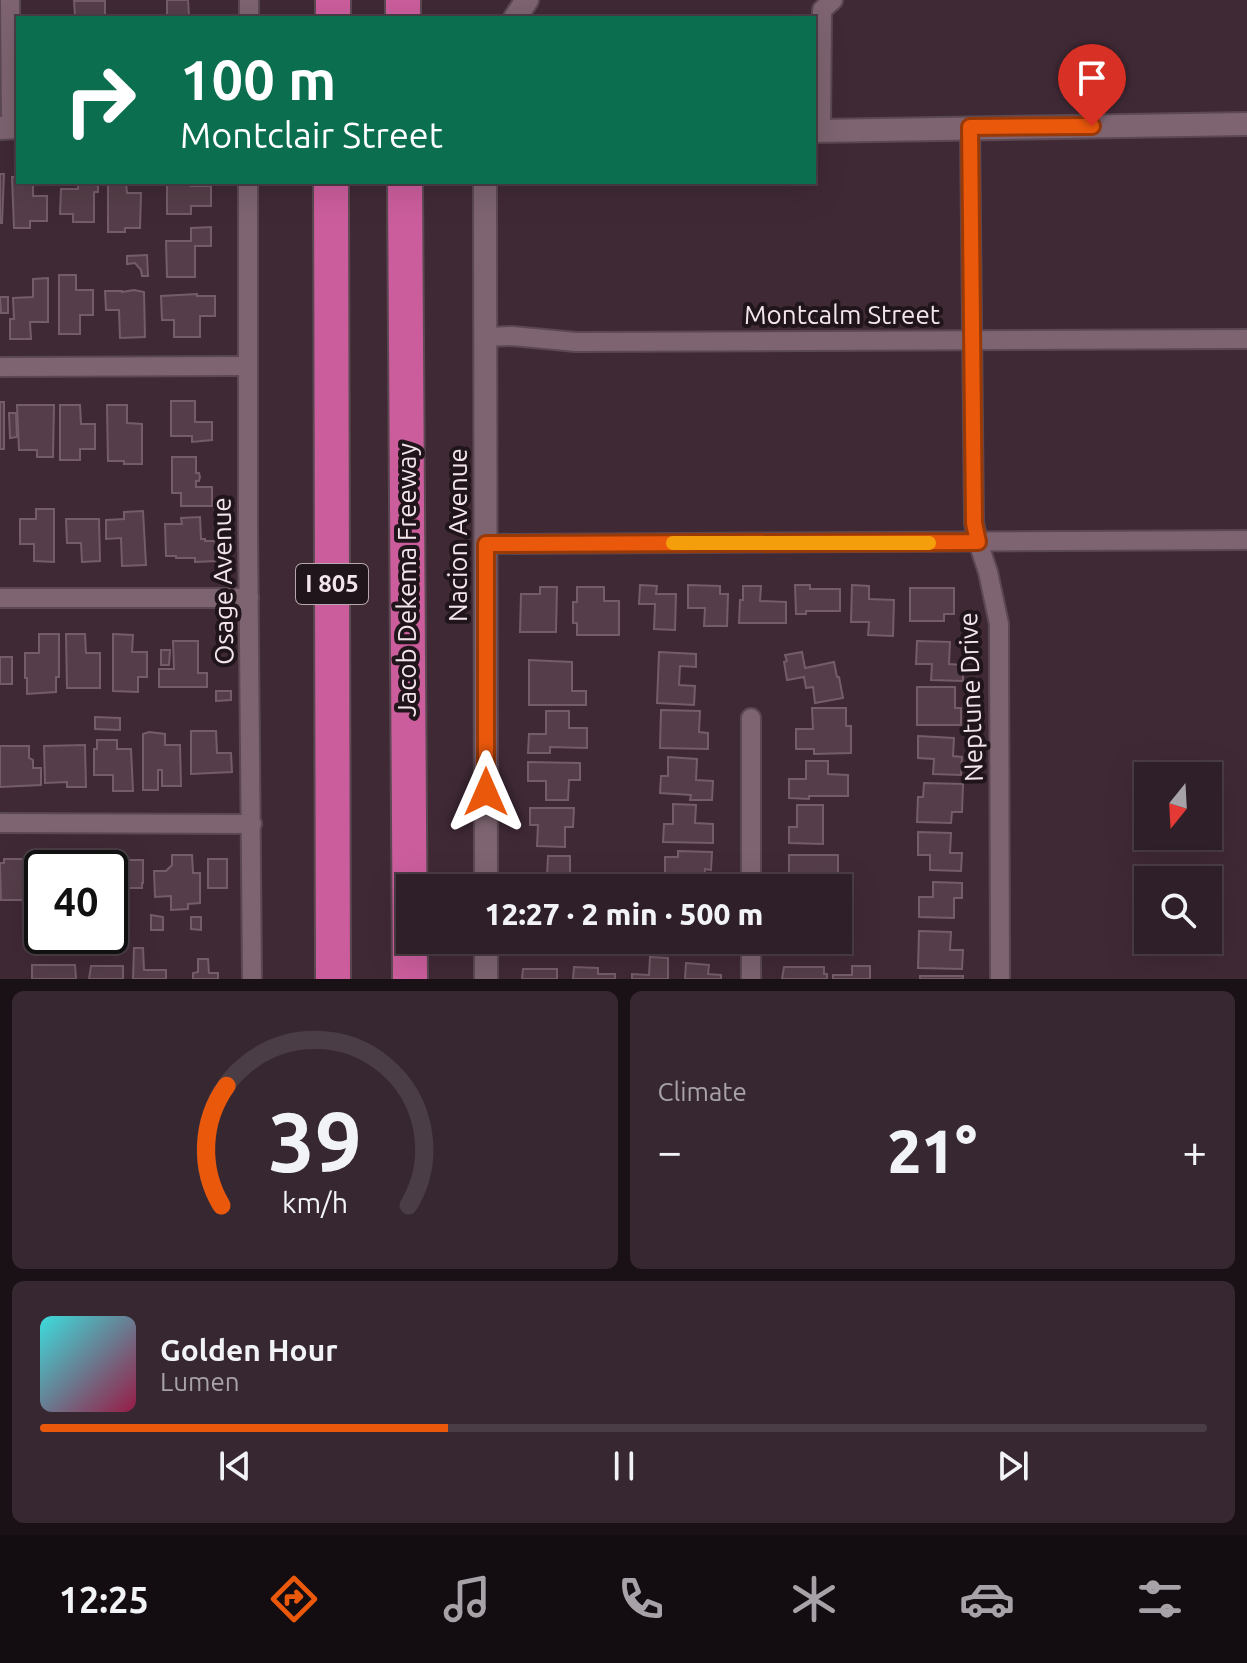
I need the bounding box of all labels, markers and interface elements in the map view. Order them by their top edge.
pin [1058,44,1126,126]
icon: right [48,48,152,152]
text: 100 m [180,48,336,111]
icon: arrive [1070,56,1114,100]
text: Montclair Street [180,114,443,155]
street label: Montcalm Street [744,300,940,329]
street label: Jacob Dekema Freeway [392,443,421,717]
street label: Nacion Avenue [443,448,472,622]
street label: Osage Avenue [207,497,238,665]
road number: I 805 [296,564,368,604]
street label: Neptune Drive [953,612,988,782]
position arrow [444,750,528,834]
north arrow [1134,762,1222,850]
map controls [1134,762,1222,954]
speed limit sign: 40 [24,850,128,954]
button: search [1134,866,1222,954]
text: 12:27 · 2 min · 500 m [485,897,763,931]
text: Climate [658,1077,747,1106]
text: 39 [268,1094,362,1188]
text: 21° [888,1117,977,1184]
text: − [658,1126,682,1175]
text: + [1182,1126,1207,1175]
text: km/h [282,1186,348,1218]
text: Golden Hour [160,1333,338,1367]
text: Lumen [160,1367,240,1396]
icon: previous [213,1444,257,1488]
icon: pause [602,1444,646,1488]
icon: next [991,1444,1035,1488]
icon: directions [266,1571,322,1627]
icon: music [439,1571,495,1627]
icon: phone [613,1571,669,1627]
icon: climate [786,1571,842,1627]
icon: car [959,1571,1015,1627]
icon: filters [1132,1571,1188,1627]
text: 12:25 [59,1579,149,1620]

